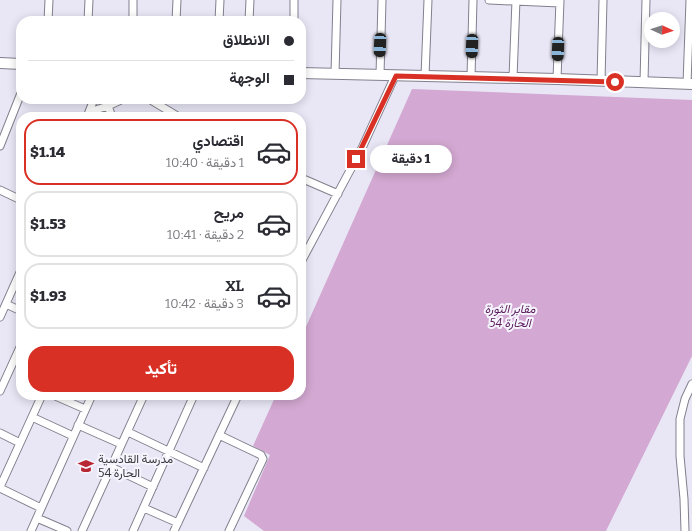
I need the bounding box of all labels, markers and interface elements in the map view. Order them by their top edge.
north arrow [644,12,680,48]
map controls [644,12,680,48]
text: الانطلاق [223,31,270,49]
car [374,33,386,57]
car [466,34,478,58]
car [552,37,564,61]
text: الوجهة [229,69,270,87]
route start [606,73,624,91]
text: اقتصادي [192,132,244,150]
icon: car [256,134,292,170]
text: $1.14 [30,143,65,161]
callout: 1 دقيقة [370,145,452,173]
route end [347,150,365,168]
text: 1 دقيقة [392,151,430,166]
text: 1 دقيقة · 10:40 [166,155,244,170]
text: مريح [214,204,244,222]
icon: car [256,206,292,242]
text: $1.53 [30,215,66,233]
text: 2 دقيقة · 10:41 [167,227,244,242]
text: XL [225,277,244,295]
icon: car [256,278,292,314]
text: $1.93 [30,287,66,305]
text: 3 دقيقة · 10:42 [165,296,244,311]
park label: مقابر الثورة الحارة 54 [485,302,536,331]
button: تأكيد [28,346,294,392]
place label: مدرسة القادسية الحارة 54 [98,452,173,481]
school or university icon: مدرسة القادسية الحارة 54 [77,457,95,475]

